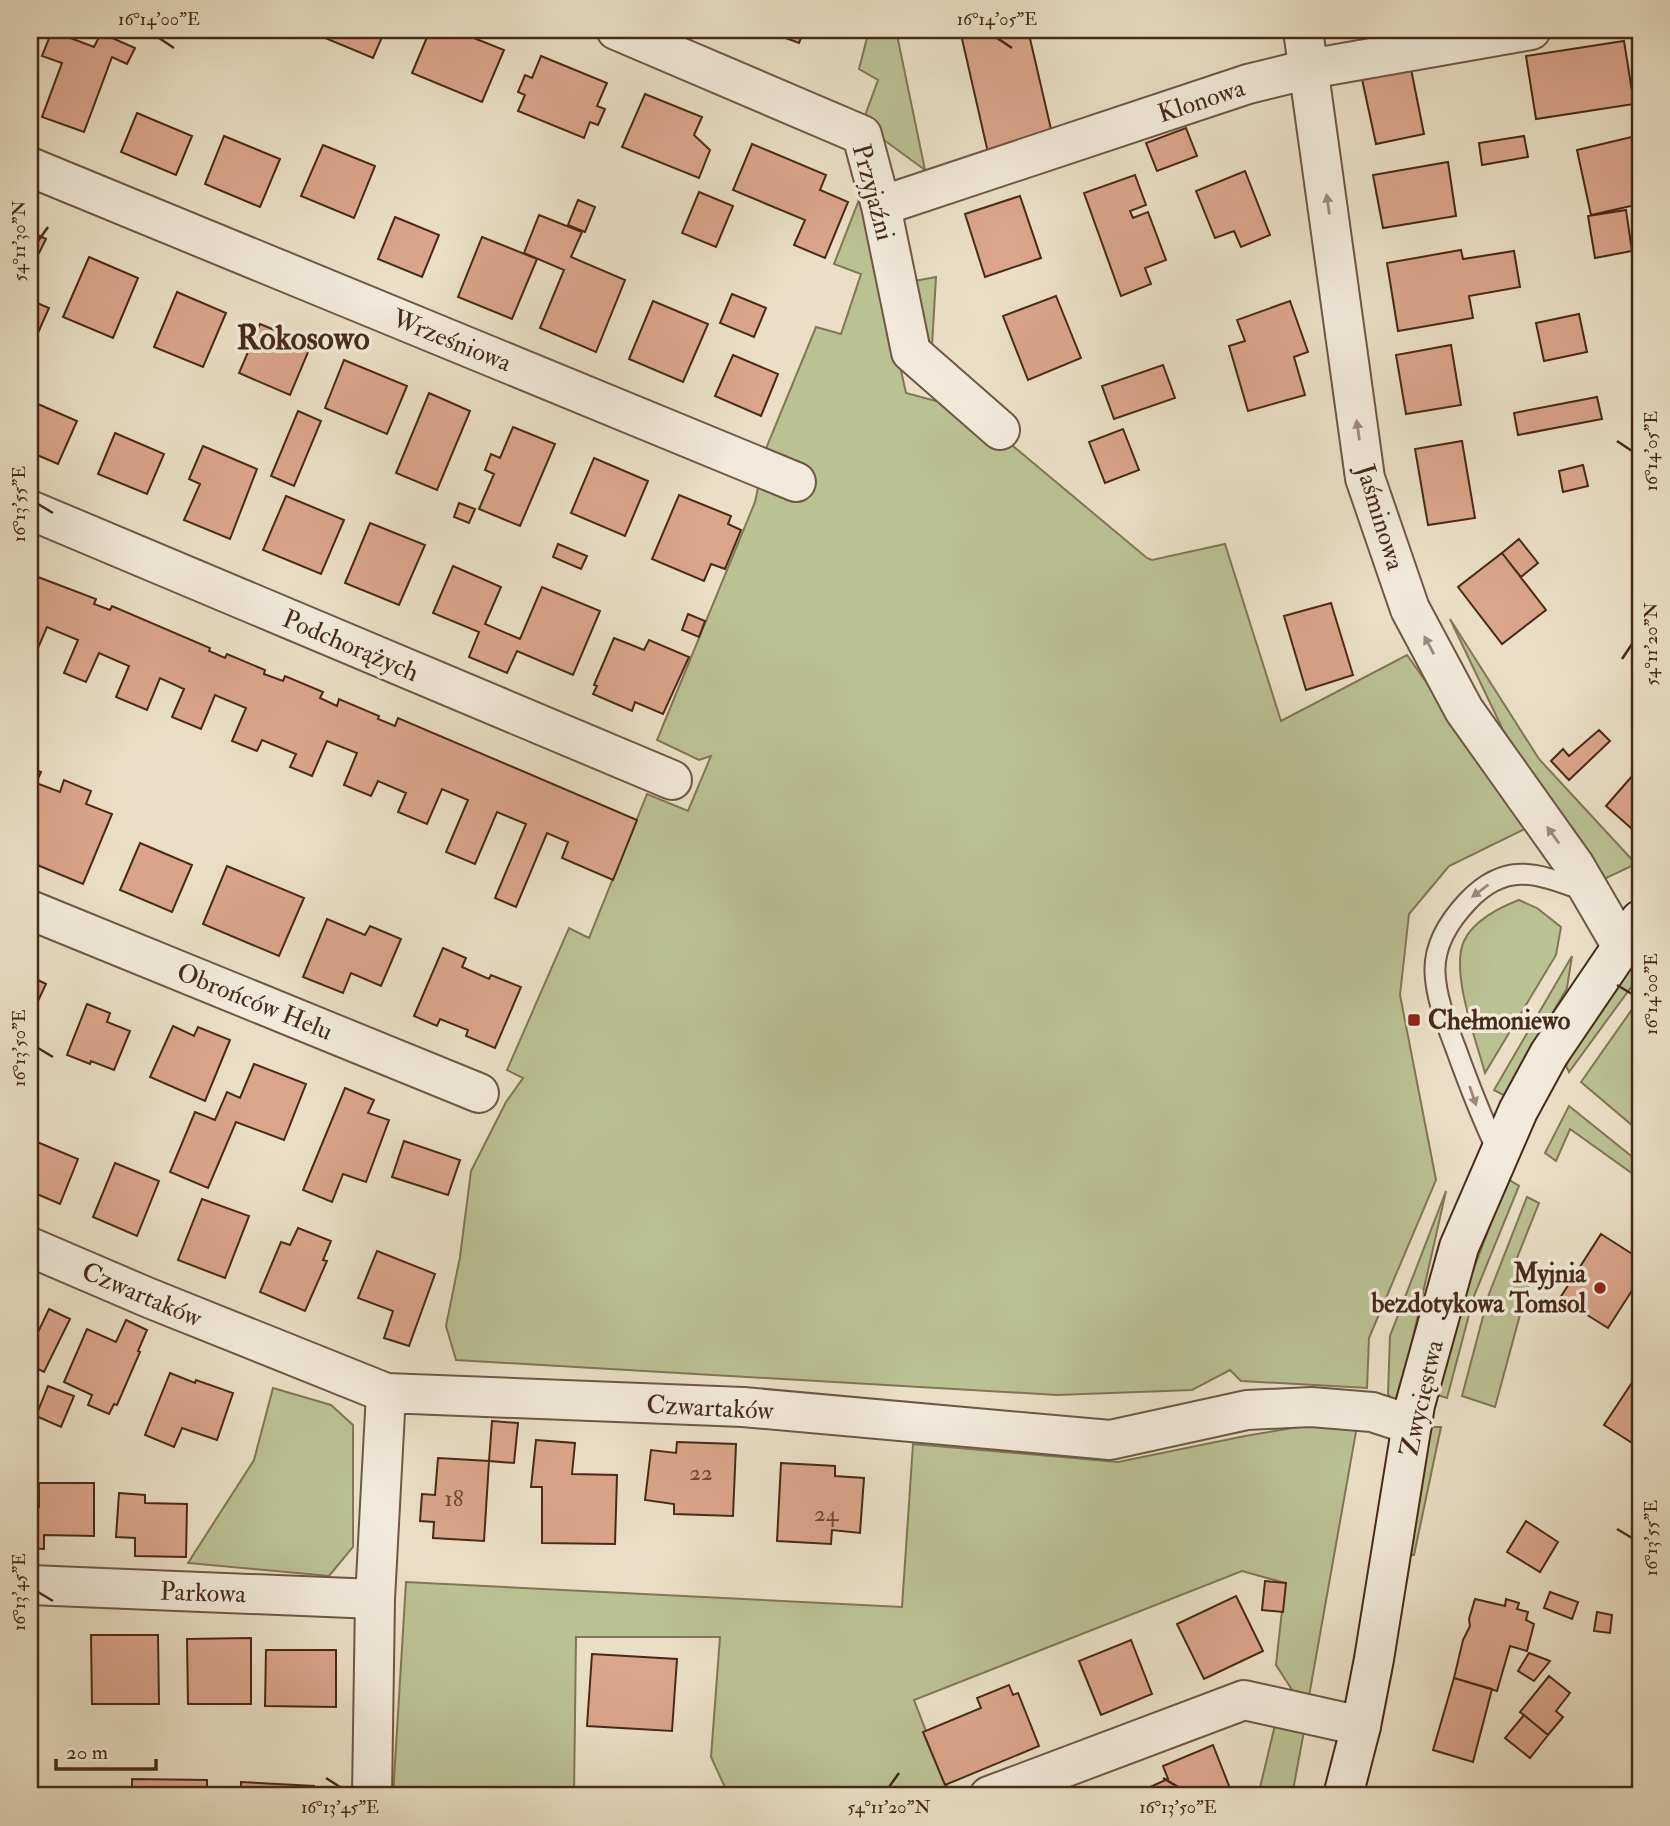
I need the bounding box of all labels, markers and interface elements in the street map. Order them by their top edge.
text: 16°14'00"E [118,8,200,31]
text: 16°14'05"E [957,8,1037,31]
street label: Klonowa [1154,72,1249,130]
street label: Przyjaźni [845,141,901,244]
one-way arrow [1322,193,1333,215]
text: 54°11'30"N [8,200,31,282]
street label: Wrześniowa [387,302,516,379]
district label: Rokosowo [236,318,370,359]
text: 16°14'05"E [1640,411,1663,491]
one-way arrow [1353,419,1364,441]
street label: Jaśminowa [1349,460,1411,574]
text: 16°13'55"E [8,466,31,542]
text: 54°11'20"N [1640,602,1663,686]
street label: Podchorążych [278,603,424,689]
one-way arrow [1423,635,1435,654]
one-way arrow [1546,826,1560,844]
one-way arrow [1472,883,1490,898]
text: 16°14'00"E [1640,953,1663,1035]
street label: Obrońców Helu [172,956,337,1048]
place label: Chełmoniewo [1428,1005,1571,1037]
text: 16°13'50"E [8,1009,31,1087]
marker: Chełmoniewo [1406,1012,1422,1028]
one-way arrow [1468,1086,1479,1107]
street label: Czwartaków [77,1255,207,1335]
place label: Myjnia bezdotykowa Tomsol [1371,1258,1587,1321]
marker: Myjnia bezdotykowa Tomsol [1592,1280,1608,1296]
street label: Zwycięstwa [1393,1337,1451,1460]
street label: Czwartaków [646,1389,775,1427]
house number: 22 [689,1458,713,1487]
house number: 18 [444,1484,464,1513]
house number: 24 [814,1499,840,1528]
text: 16°13'55"E [1640,1500,1663,1576]
text: 16°13'45"E [8,1553,31,1631]
street label: Parkowa [160,1576,247,1610]
scale bar [56,1728,156,1772]
text: 20 m [66,1739,108,1766]
text: 16°13'45"E [301,1796,379,1819]
text: 54°11'20"N [847,1796,931,1819]
text: 16°13'50"E [1139,1796,1217,1819]

